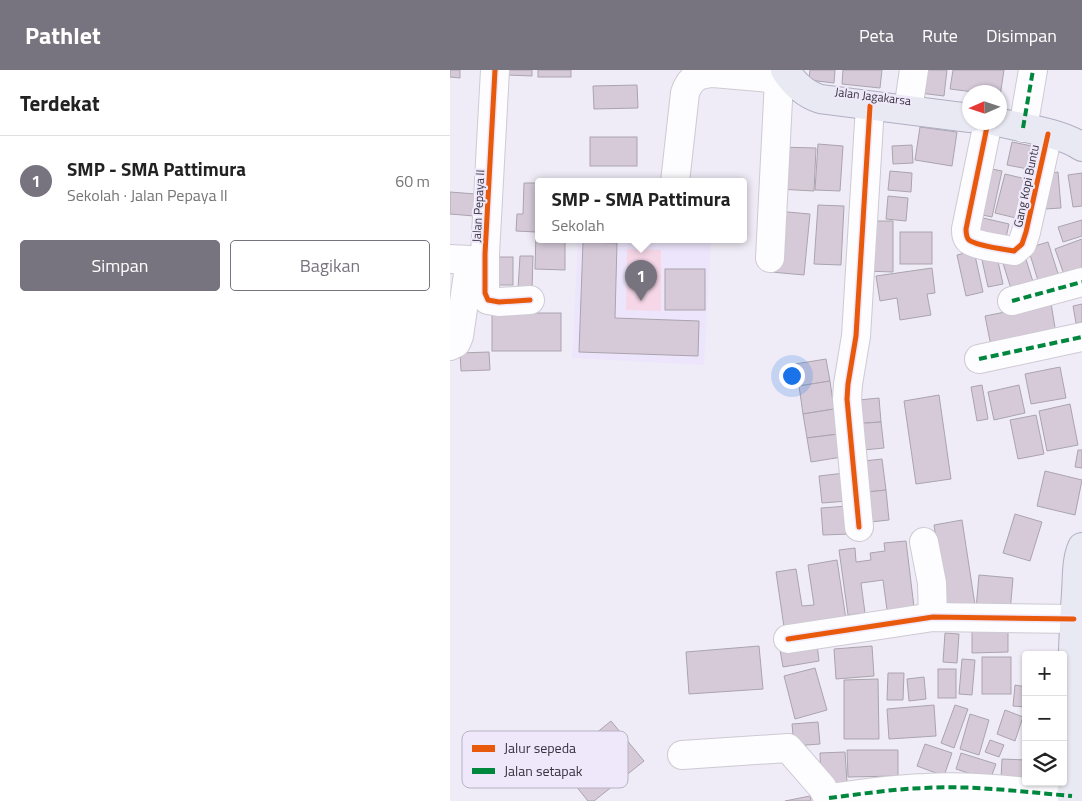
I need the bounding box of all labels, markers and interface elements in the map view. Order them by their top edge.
text: Pathlet [25,17,101,53]
text: Peta [859,22,894,49]
text: Rute [922,22,958,49]
text: Disimpan [986,22,1057,49]
street label: Jalan Jagakarsa [834,82,912,110]
north arrow [962,85,1007,130]
text: Terdekat [20,87,100,119]
street label: Gang Kopi Buntu [1008,143,1044,229]
text: SMP - SMA Pattimura [67,154,246,183]
text: 1 [32,169,40,193]
text: 60 m [395,169,430,193]
street label: Jalan Pepaya II [467,169,489,243]
popup [535,178,747,243]
text: Sekolah · Jalan Pepaya II [67,183,228,207]
text: SMP - SMA Pattimura [552,184,730,213]
text: Sekolah [552,213,604,237]
button: Simpan [20,240,220,291]
button: Bagikan [230,240,430,291]
pin: 1 [625,260,657,301]
your location [779,363,805,389]
map controls [1022,651,1067,786]
button: + [1022,651,1067,696]
button: − [1022,696,1067,741]
legend [462,731,628,788]
text: Jalur sepeda [504,737,576,758]
button: layers [1022,741,1067,786]
text: Jalan setapak [504,760,583,781]

